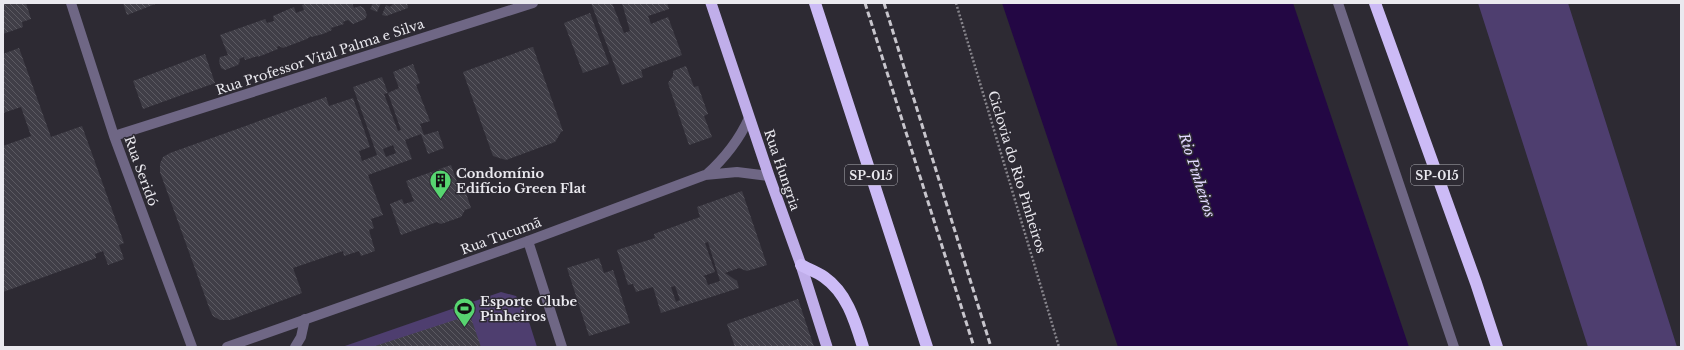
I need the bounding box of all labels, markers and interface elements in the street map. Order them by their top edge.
street label: Rua Professor Vital Palma e Silva [214,15,427,99]
street label: Ciclovia do Rio Pinheiros [984,89,1050,255]
street label: Rua Hungria [760,127,804,214]
water label: Rio Pinheiros [1175,130,1219,219]
street label: Rua Seridó [120,134,162,208]
place label: Condomínio Edifício Green Flat [456,165,586,197]
road number: SP-015 [845,165,897,185]
road number: SP-015 [1411,165,1463,185]
building icon: Condomínio Edifício Green Flat [428,167,454,200]
street label: Rua Tucumã [458,213,544,258]
place label: Esporte Clube Pinheiros [480,293,577,325]
sports icon: Esporte Clube Pinheiros [451,295,477,328]

